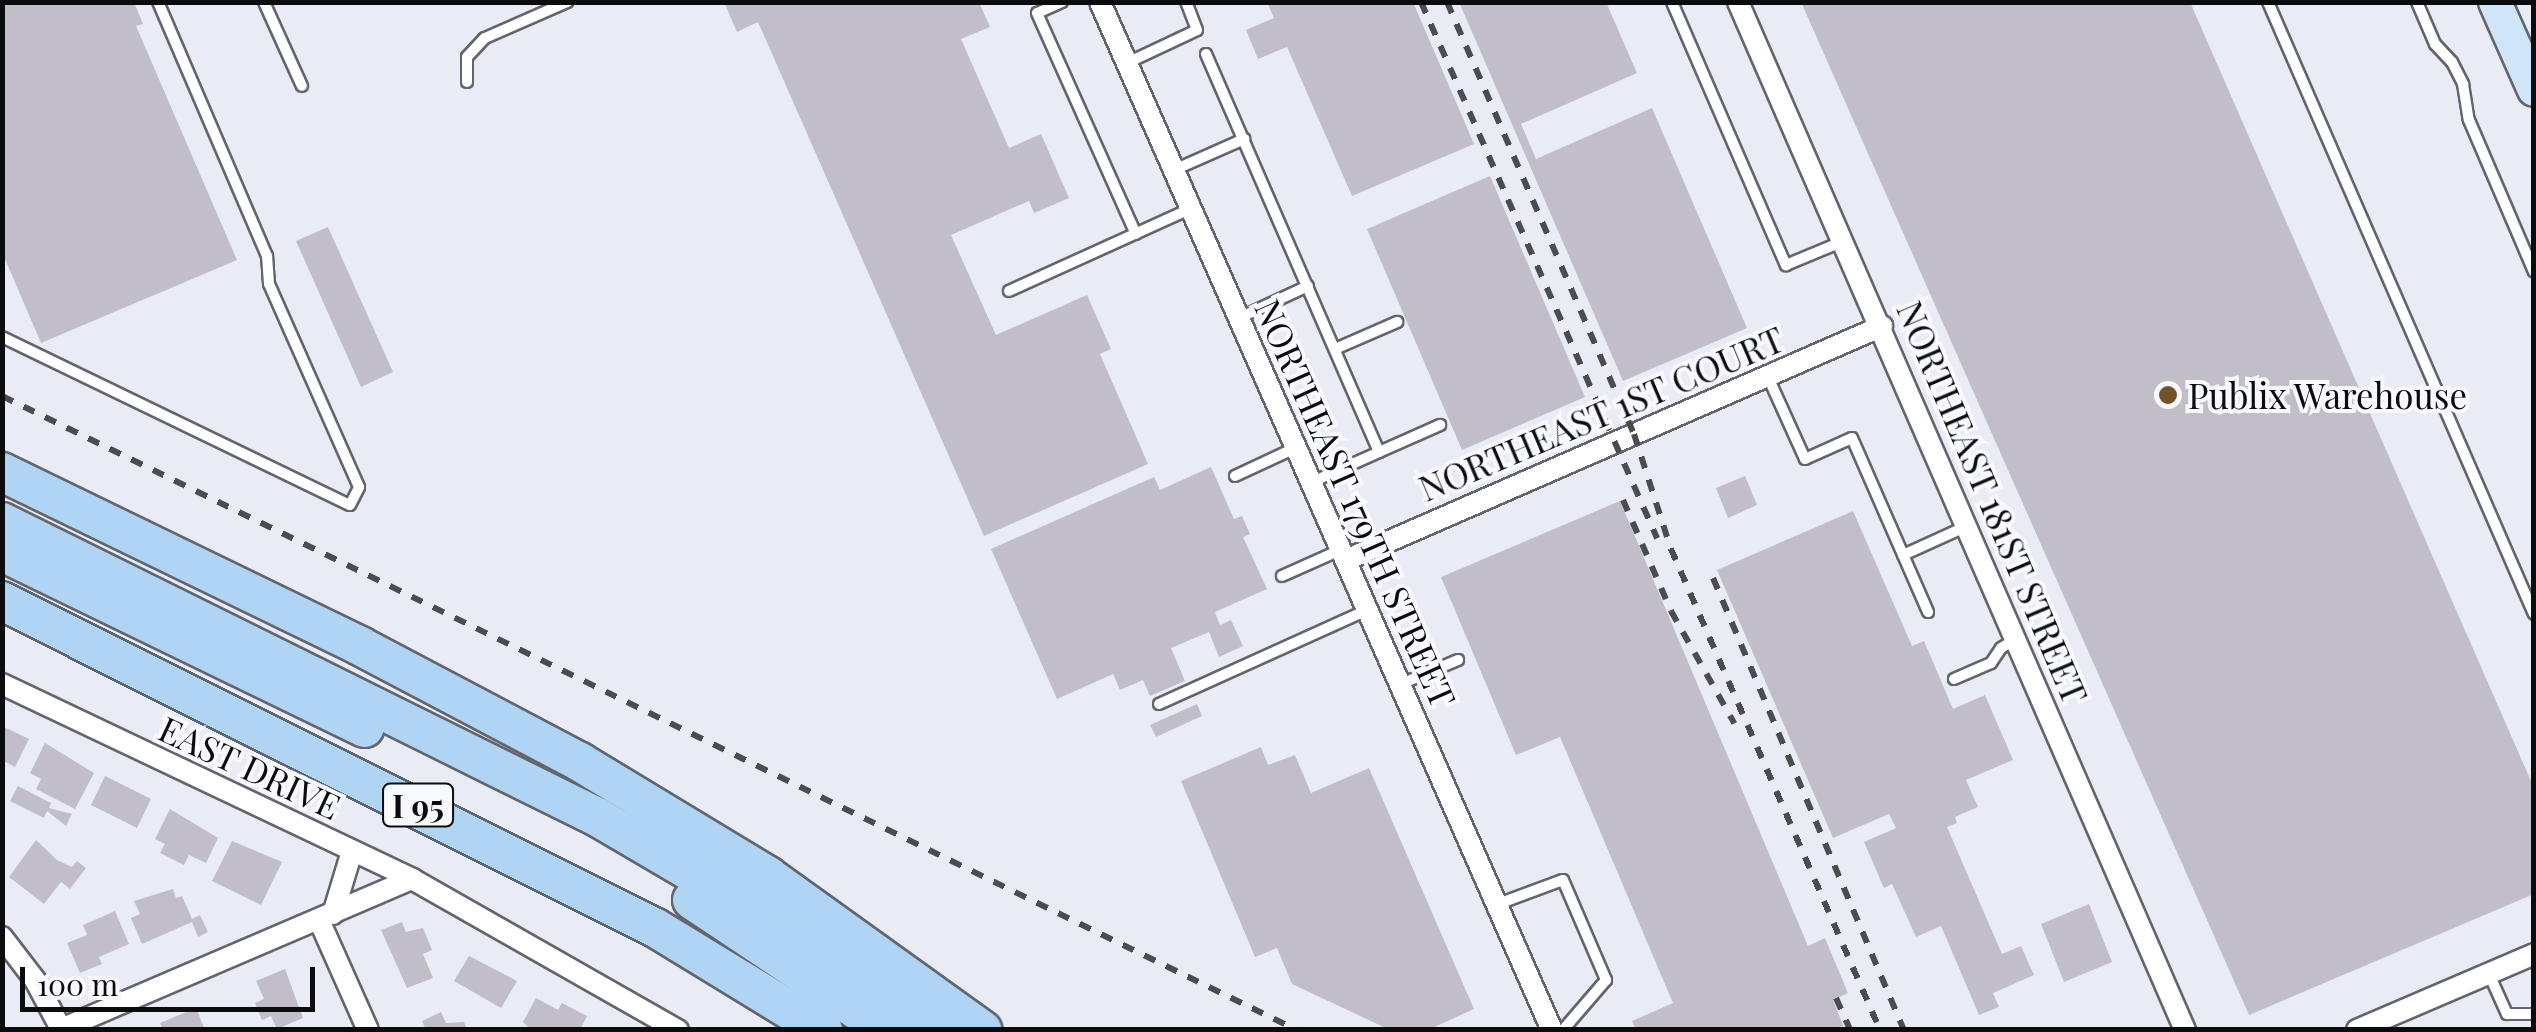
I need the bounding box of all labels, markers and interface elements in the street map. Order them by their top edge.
street label: NORTHEAST 179TH STREET [1247,292,1465,714]
street label: NORTHEAST 181ST STREET [1889,294,2097,710]
street label: NORTHEAST 1ST COURT [1412,317,1790,509]
place label: Publix Warehouse [2188,374,2469,416]
marker: Publix Warehouse [2157,384,2179,406]
street label: EAST DRIVE [152,707,348,827]
road number: I 95 [380,778,456,832]
scale bar [25,947,320,1009]
text: 100 m [37,964,118,1004]

